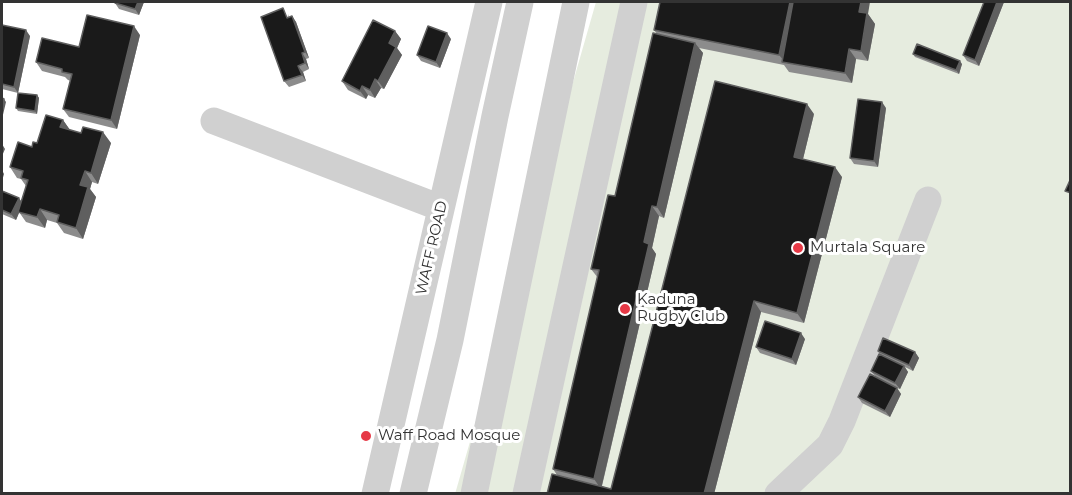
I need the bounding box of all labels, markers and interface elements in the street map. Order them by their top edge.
street label: WAFF ROAD [412,199,452,297]
place label: Murtala Square [810,239,925,257]
marker: Murtala Square [791,241,805,255]
place label: Kaduna Rugby Club [637,291,725,326]
marker: Kaduna Rugby Club [618,302,632,316]
place label: Waff Road Mosque [378,427,520,445]
marker: Waff Road Mosque [359,429,373,443]

